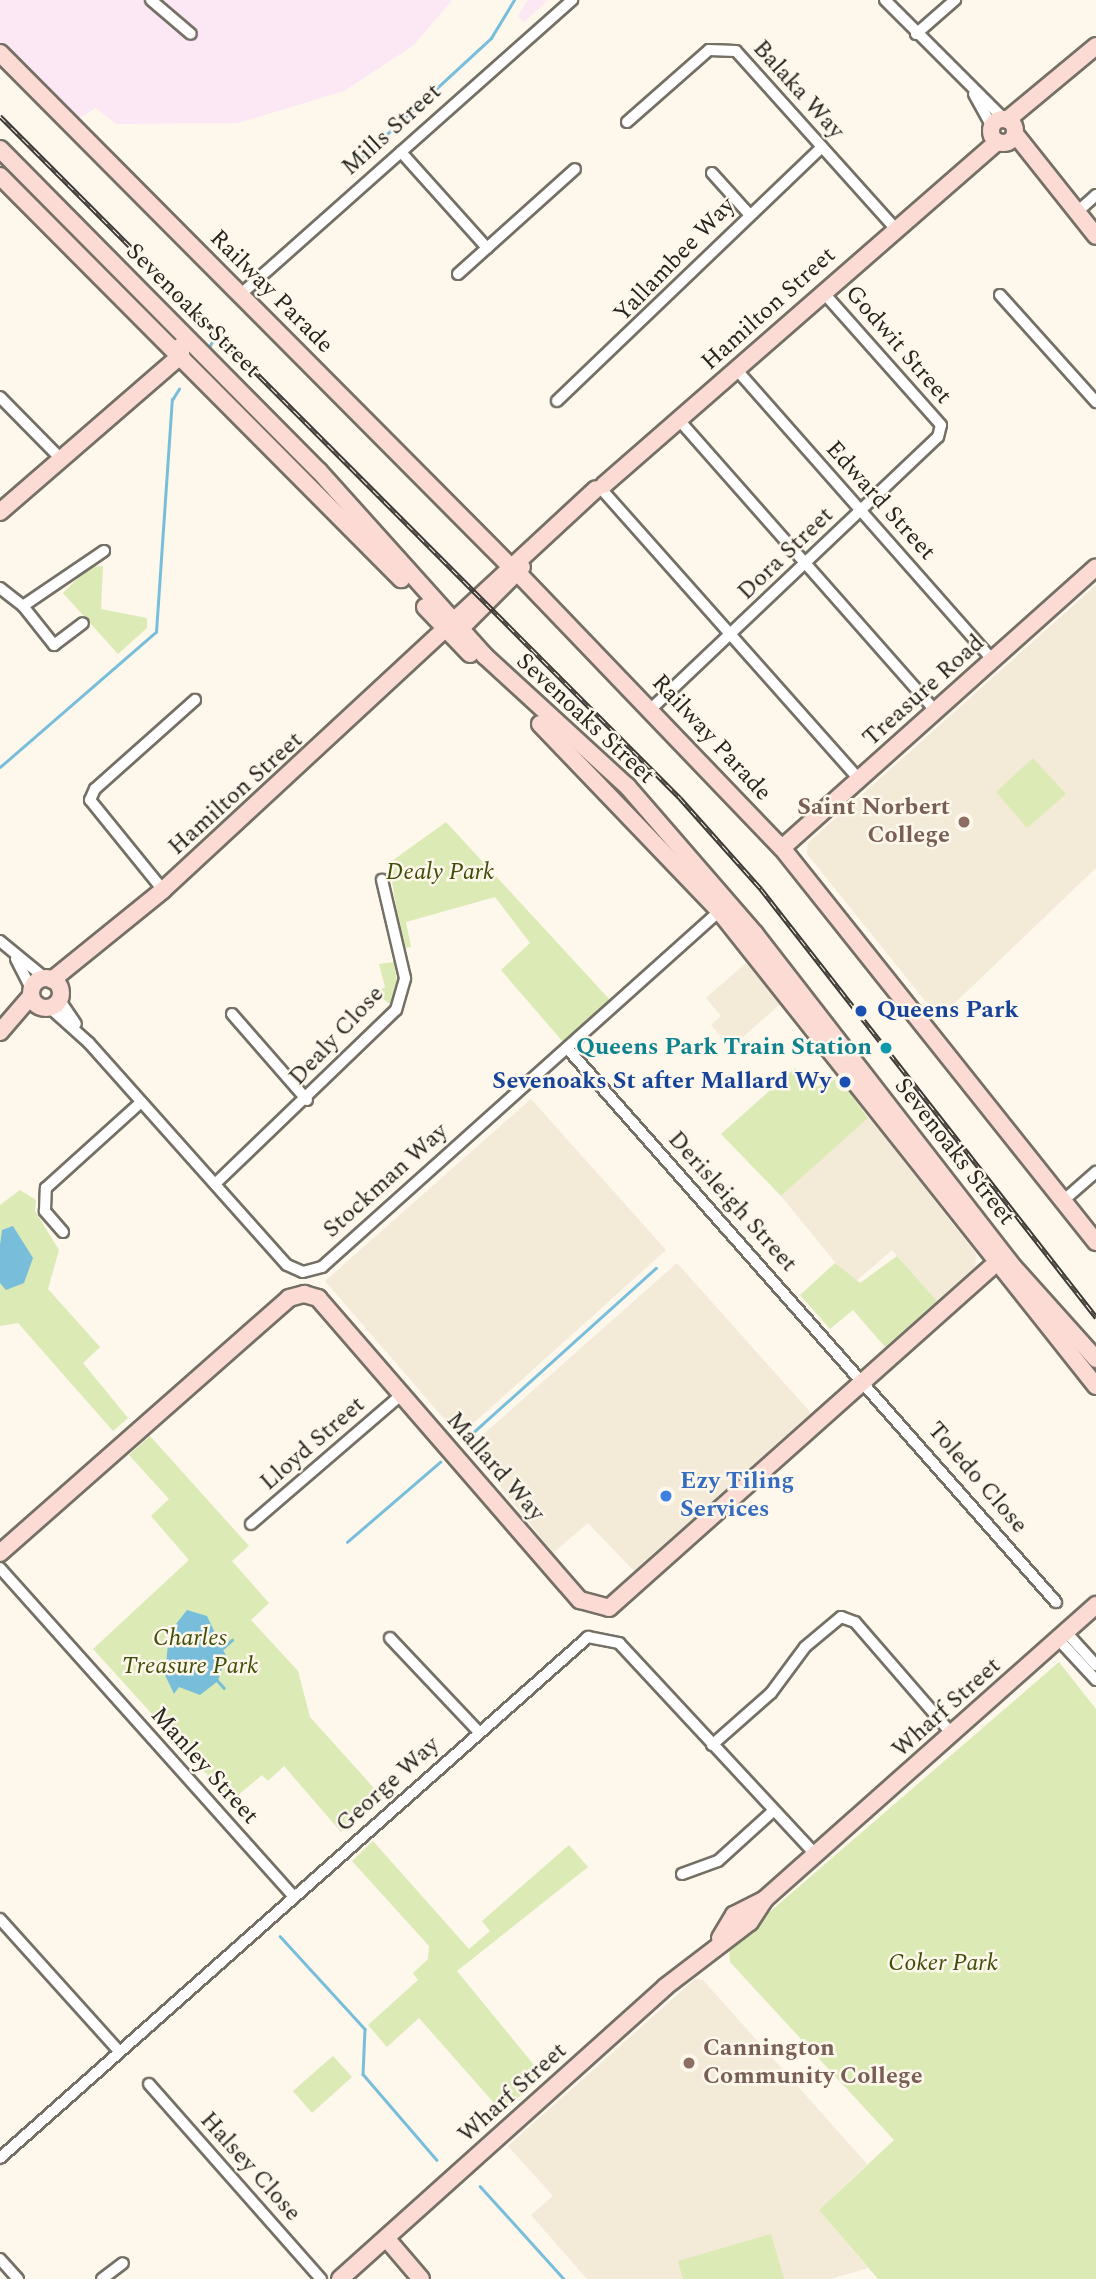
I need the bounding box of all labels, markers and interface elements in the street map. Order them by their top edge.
street label: Balaka Way [746,35,850,145]
street label: Mills Street [336,78,448,182]
street label: Yallambee Way [608,192,742,328]
street label: Railway Parade [203,224,339,360]
street label: Sevenoaks Street [120,238,266,384]
street label: Hamilton Street [696,241,842,377]
street label: Godwit Street [839,280,957,410]
street label: Edward Street [819,435,941,567]
street label: Dora Street [732,501,840,607]
street label: Treasure Road [857,629,991,753]
street label: Sevenoaks Street [510,647,660,791]
street label: Railway Parade [645,669,777,807]
street label: Hamilton Street [163,726,309,862]
place label: Saint Norbert College [797,794,950,850]
marker: Saint Norbert College [956,814,972,830]
park label: Dealy Park [386,859,494,887]
street label: Dealy Close [284,980,390,1092]
place label: Queens Park [877,997,1019,1025]
marker: Queens Park [851,1001,871,1021]
place label: Queens Park Train Station [576,1034,872,1062]
marker: Queens Park Train Station [878,1040,894,1056]
place label: Sevenoaks St after Mallard Wy [492,1068,831,1096]
street label: Sevenoaks Street [888,1073,1020,1231]
marker: Sevenoaks St after Mallard Wy [837,1074,853,1090]
street label: Stockman Way [318,1117,454,1245]
street label: Derisleigh Street [661,1126,803,1278]
street label: Lloyd Street [255,1391,371,1497]
street label: Mallard Way [440,1406,550,1528]
street label: Toledo Close [921,1416,1033,1540]
place label: Ezy Tiling Services [680,1468,794,1524]
marker: Ezy Tiling Services [658,1488,674,1504]
park label: Charles Treasure Park [122,1625,258,1681]
street label: Wharf Street [887,1652,1007,1764]
street label: Manley Street [144,1701,264,1831]
street label: George Way [330,1731,446,1839]
park label: Coker Park [888,1950,998,1978]
place label: Cannington Community College [703,2035,923,2091]
street label: Wharf Street [453,2037,573,2149]
marker: Cannington Community College [681,2055,697,2071]
street label: Halsey Close [193,2106,307,2228]

